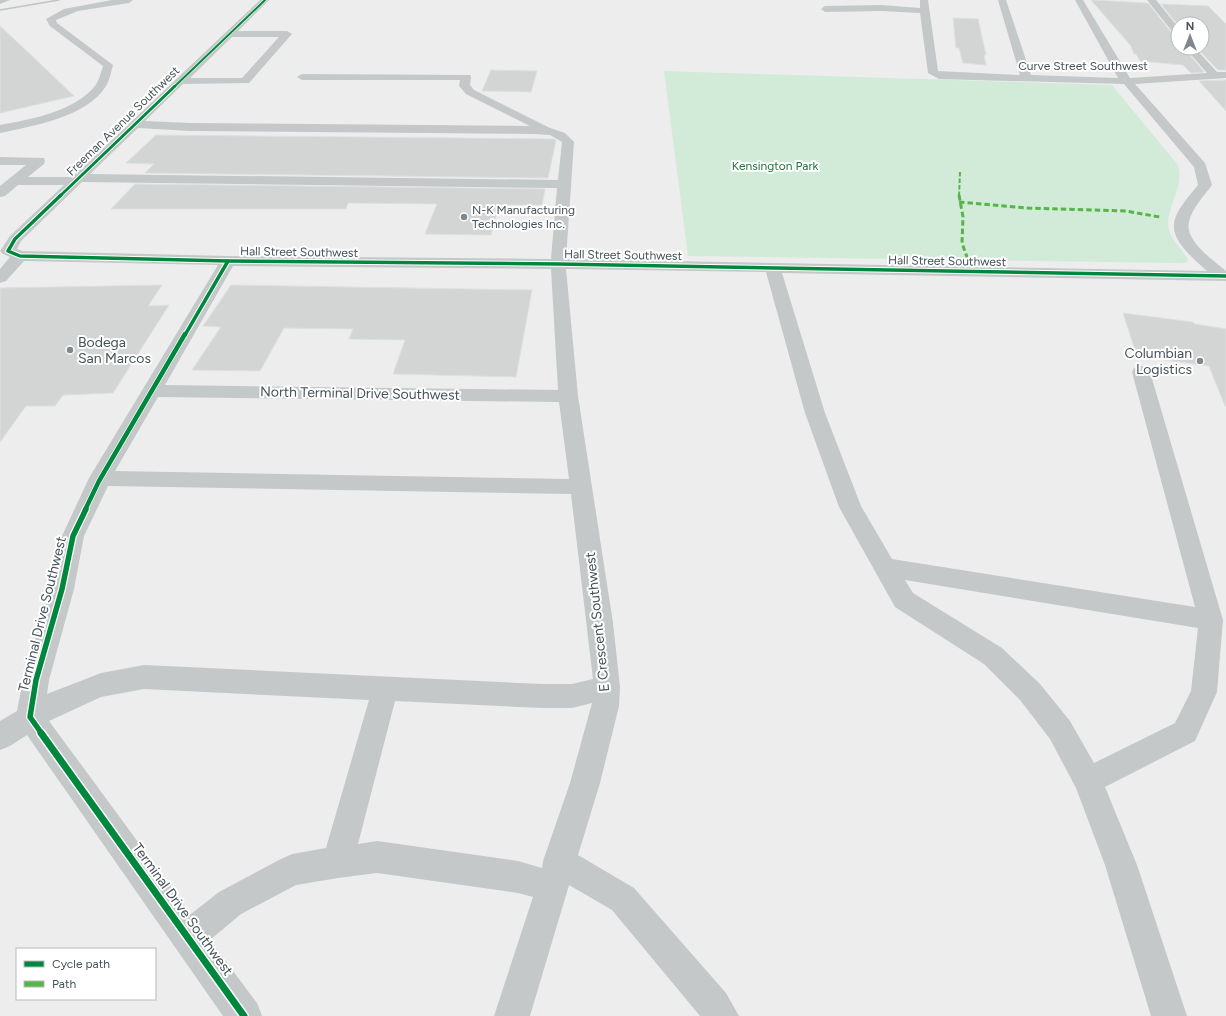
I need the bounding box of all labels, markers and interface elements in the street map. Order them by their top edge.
north arrow [1170,16,1210,56]
text: N [1186,20,1194,33]
street label: Curve Street Southwest [1018,59,1148,73]
street label: Freeman Avenue Southwest [64,63,183,179]
park label: Kensington Park [732,159,818,173]
place label: N-K Manufacturing Technologies Inc. [472,203,575,231]
marker: N-K Manufacturing Technologies Inc. [459,212,469,222]
street label: Hall Street Southwest [240,244,359,260]
street label: Hall Street Southwest [564,247,683,263]
street label: Hall Street Southwest [888,253,1007,269]
place label: Bodega San Marcos [78,334,151,367]
marker: Bodega San Marcos [65,345,75,355]
place label: Columbian Logistics [1125,345,1192,378]
marker: Columbian Logistics [1195,356,1205,366]
street label: North Terminal Drive Southwest [260,383,460,404]
street label: Terminal Drive Southwest [15,535,70,694]
street label: E Crescent Southwest [582,551,613,693]
street label: Terminal Drive Southwest [129,840,236,979]
legend [16,948,156,1000]
text: Cycle path [52,957,110,971]
text: Path [52,977,76,991]

